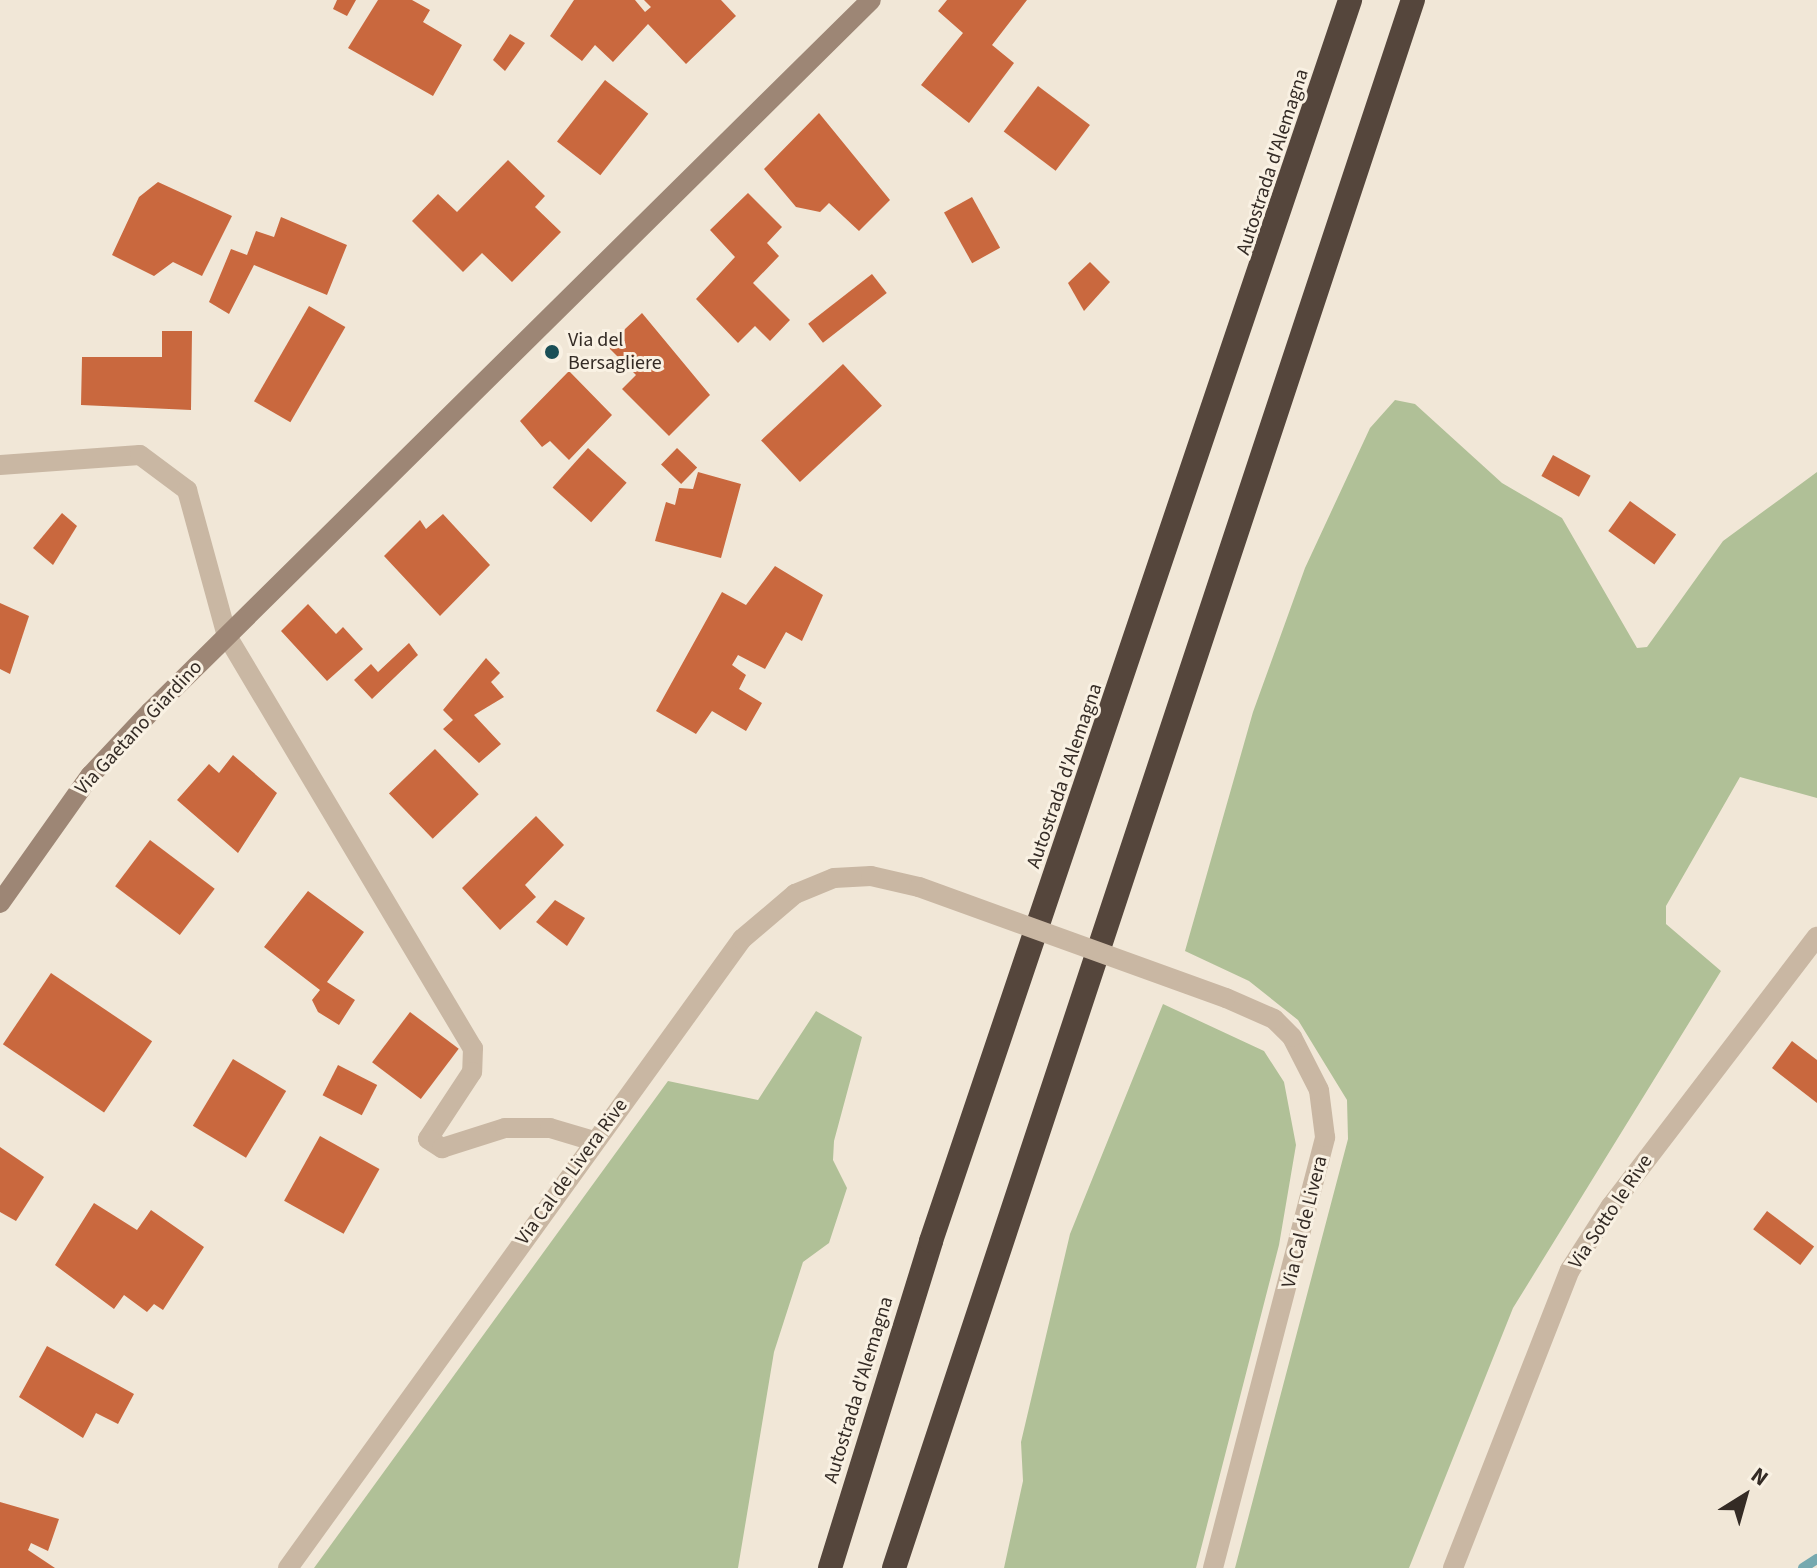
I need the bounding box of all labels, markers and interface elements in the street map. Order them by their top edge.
street label: Autostrada d'Alemagna [1232,66,1314,258]
place label: Via del Bersagliere [568,328,662,375]
marker: Via del Bersagliere [543,343,561,361]
street label: Via Gaetano Giardino [70,656,208,800]
street label: Autostrada d'Alemagna [1022,680,1108,872]
street label: Via Cal de Livera Rive [511,1094,633,1250]
street label: Via Sotto le Rive [1564,1150,1658,1274]
street label: Via Cal de Livera [1277,1153,1333,1291]
street label: Autostrada d'Alemagna [819,1294,899,1486]
north arrow [1705,1456,1785,1536]
text: N [1744,1460,1775,1494]

